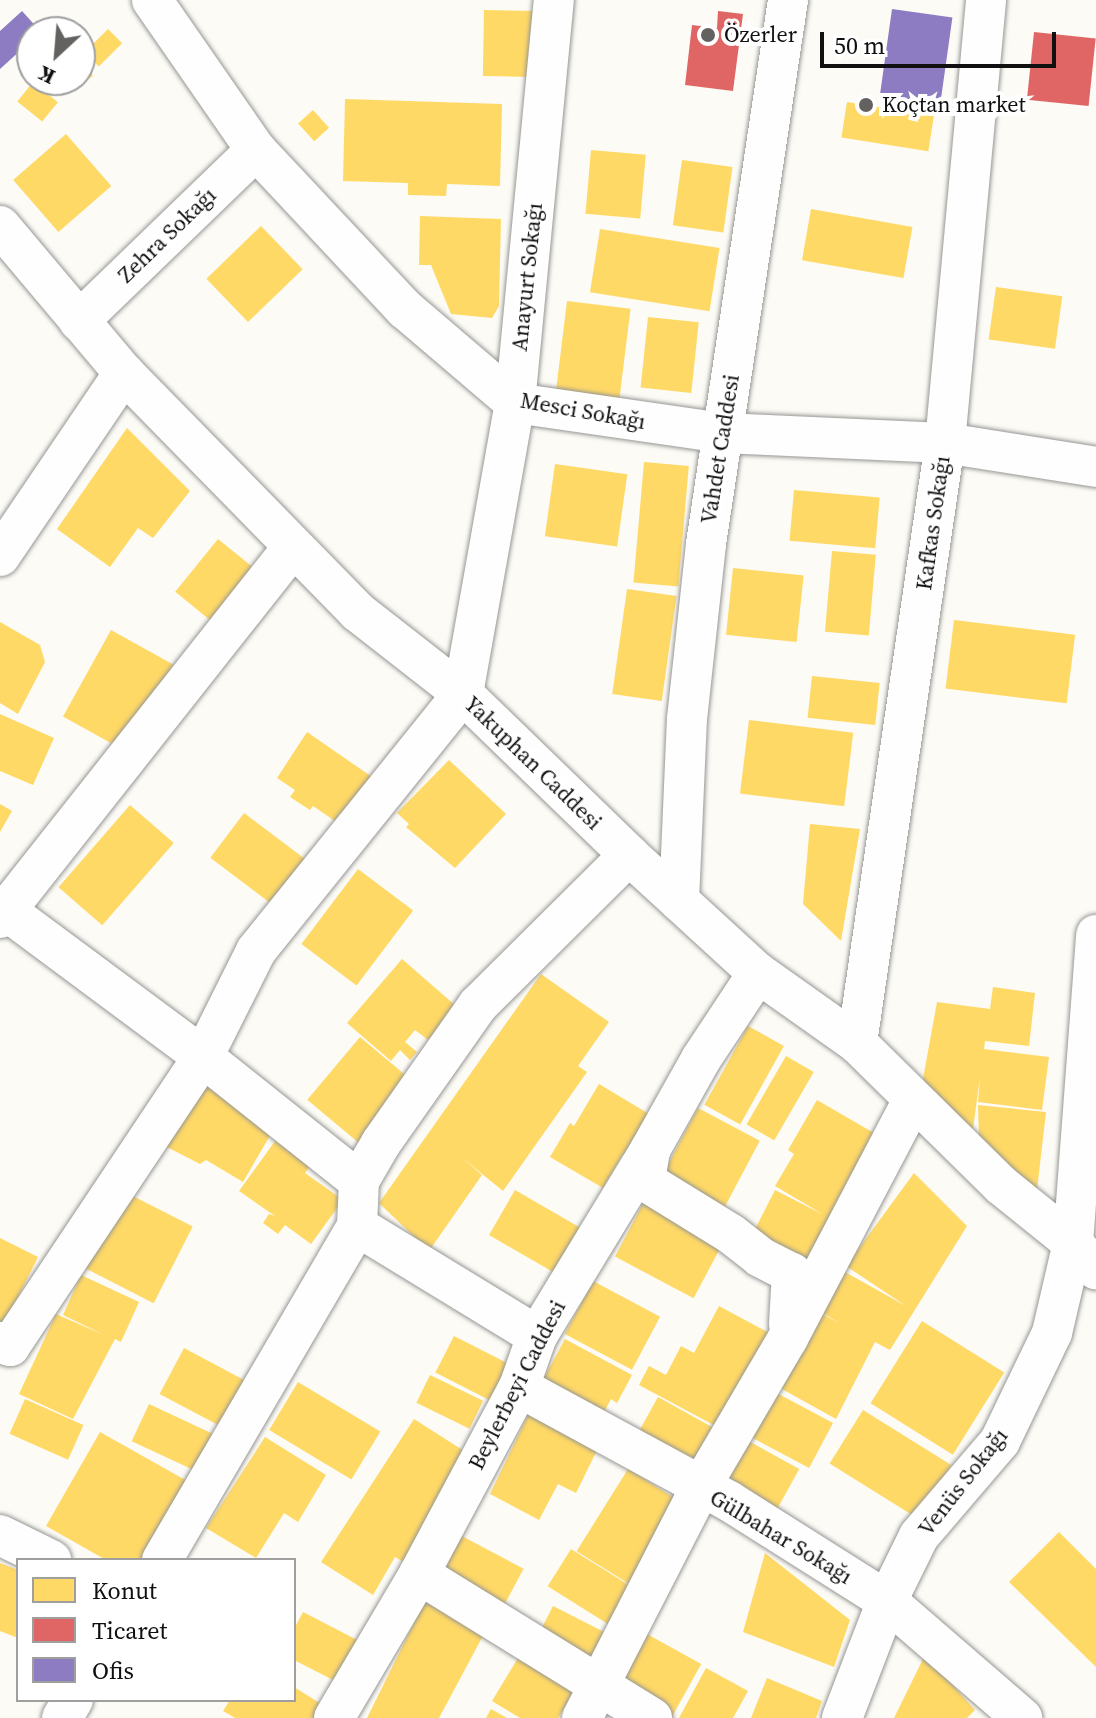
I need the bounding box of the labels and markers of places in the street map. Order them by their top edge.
place label: Özerler [724,22,797,48]
marker: Özerler [699,26,717,44]
place label: Koçtan market [882,92,1026,118]
marker: Koçtan market [857,96,875,114]

